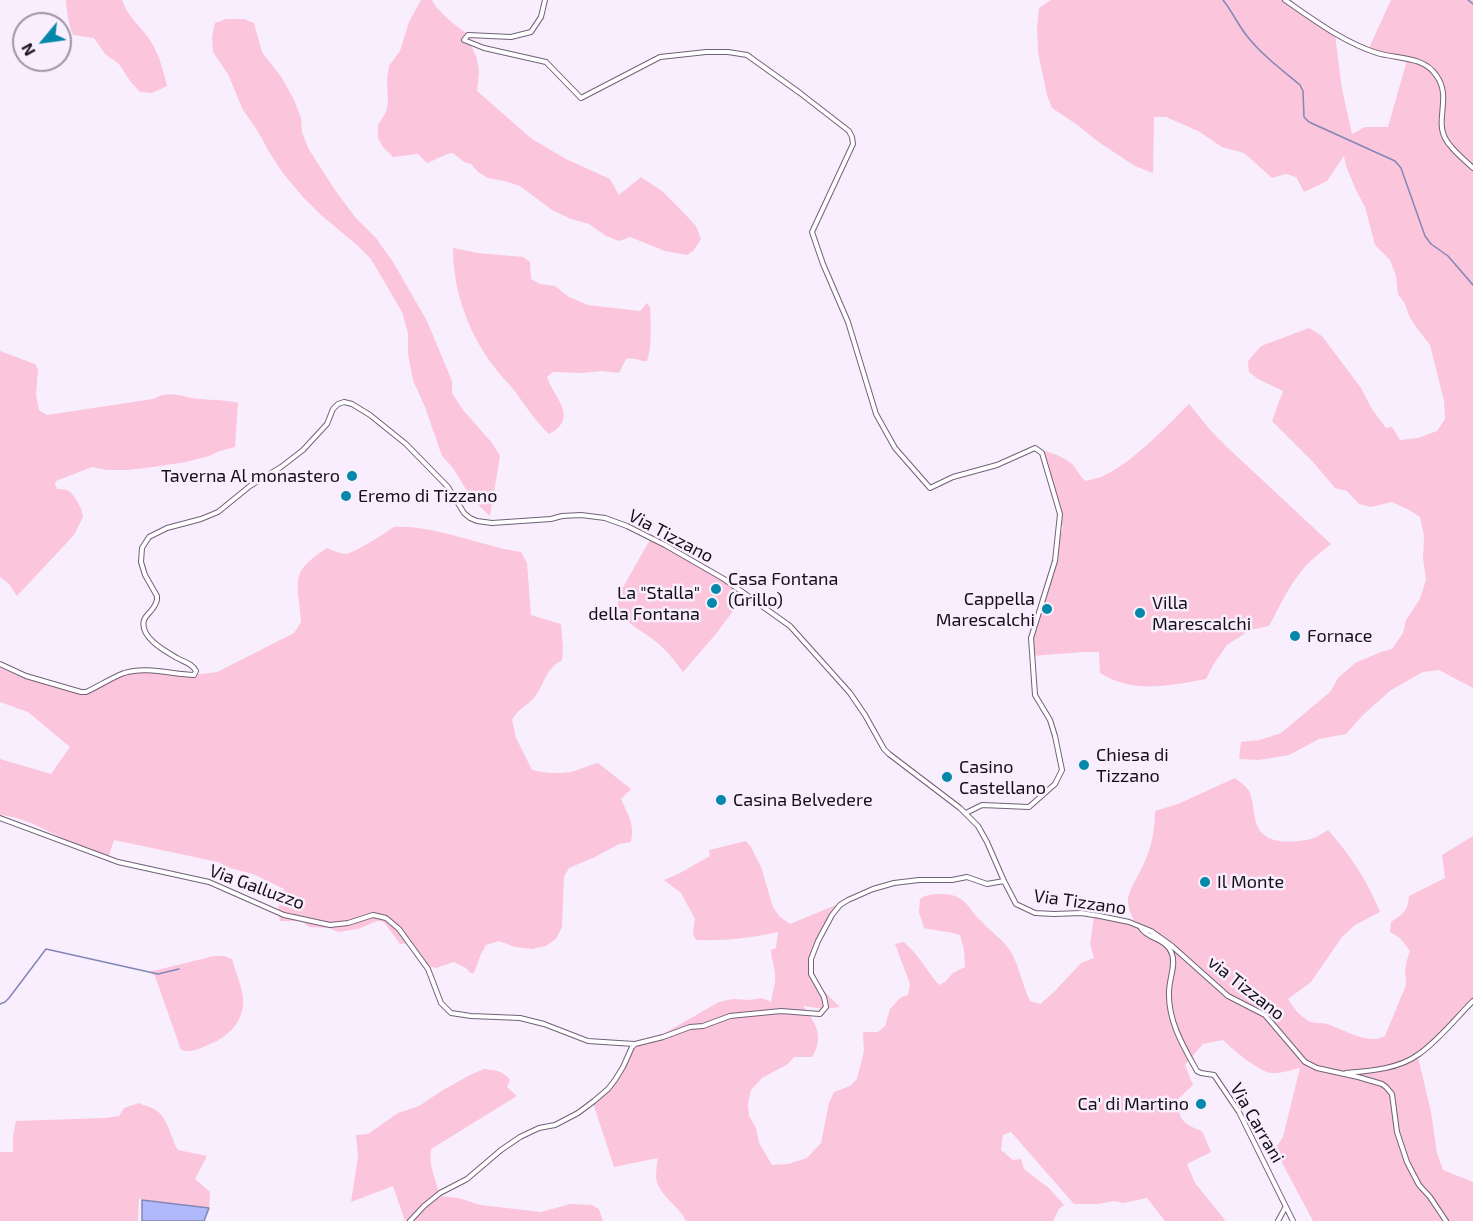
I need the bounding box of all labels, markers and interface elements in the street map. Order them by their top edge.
north arrow [12,12,72,72]
text: N [16,40,39,60]
place label: Taverna Al monastero [161,465,340,487]
marker: Taverna Al monastero [345,469,359,483]
place label: Eremo di Tizzano [358,485,497,507]
marker: Eremo di Tizzano [339,489,353,503]
street label: Via Tizzano [625,505,717,567]
place label: Casa Fontana (Grillo) [728,568,838,610]
place label: La "Stalla" della Fontana [588,582,700,624]
marker: Casa Fontana (Grillo) [709,582,723,596]
place label: Cappella Marescalchi [936,588,1035,630]
place label: Villa Marescalchi [1152,592,1251,634]
marker: La "Stalla" della Fontana [705,596,719,610]
marker: Cappella Marescalchi [1040,602,1054,616]
marker: Villa Marescalchi [1133,606,1147,620]
place label: Fornace [1307,625,1373,647]
marker: Fornace [1288,629,1302,643]
place label: Chiesa di Tizzano [1096,744,1169,786]
place label: Casino Castellano [959,756,1046,798]
marker: Chiesa di Tizzano [1077,758,1091,772]
marker: Casino Castellano [940,770,954,784]
place label: Casina Belvedere [733,789,873,811]
marker: Casina Belvedere [714,793,728,807]
street label: Via Galluzzo [206,860,308,914]
place label: Il Monte [1217,871,1284,893]
marker: Il Monte [1198,875,1212,889]
street label: Via Tizzano [1032,885,1128,919]
street label: via Tizzano [1203,951,1289,1025]
street label: Via Carrani [1225,1079,1289,1167]
place label: Ca' di Martino [1078,1093,1189,1115]
marker: Ca' di Martino [1194,1097,1208,1111]

